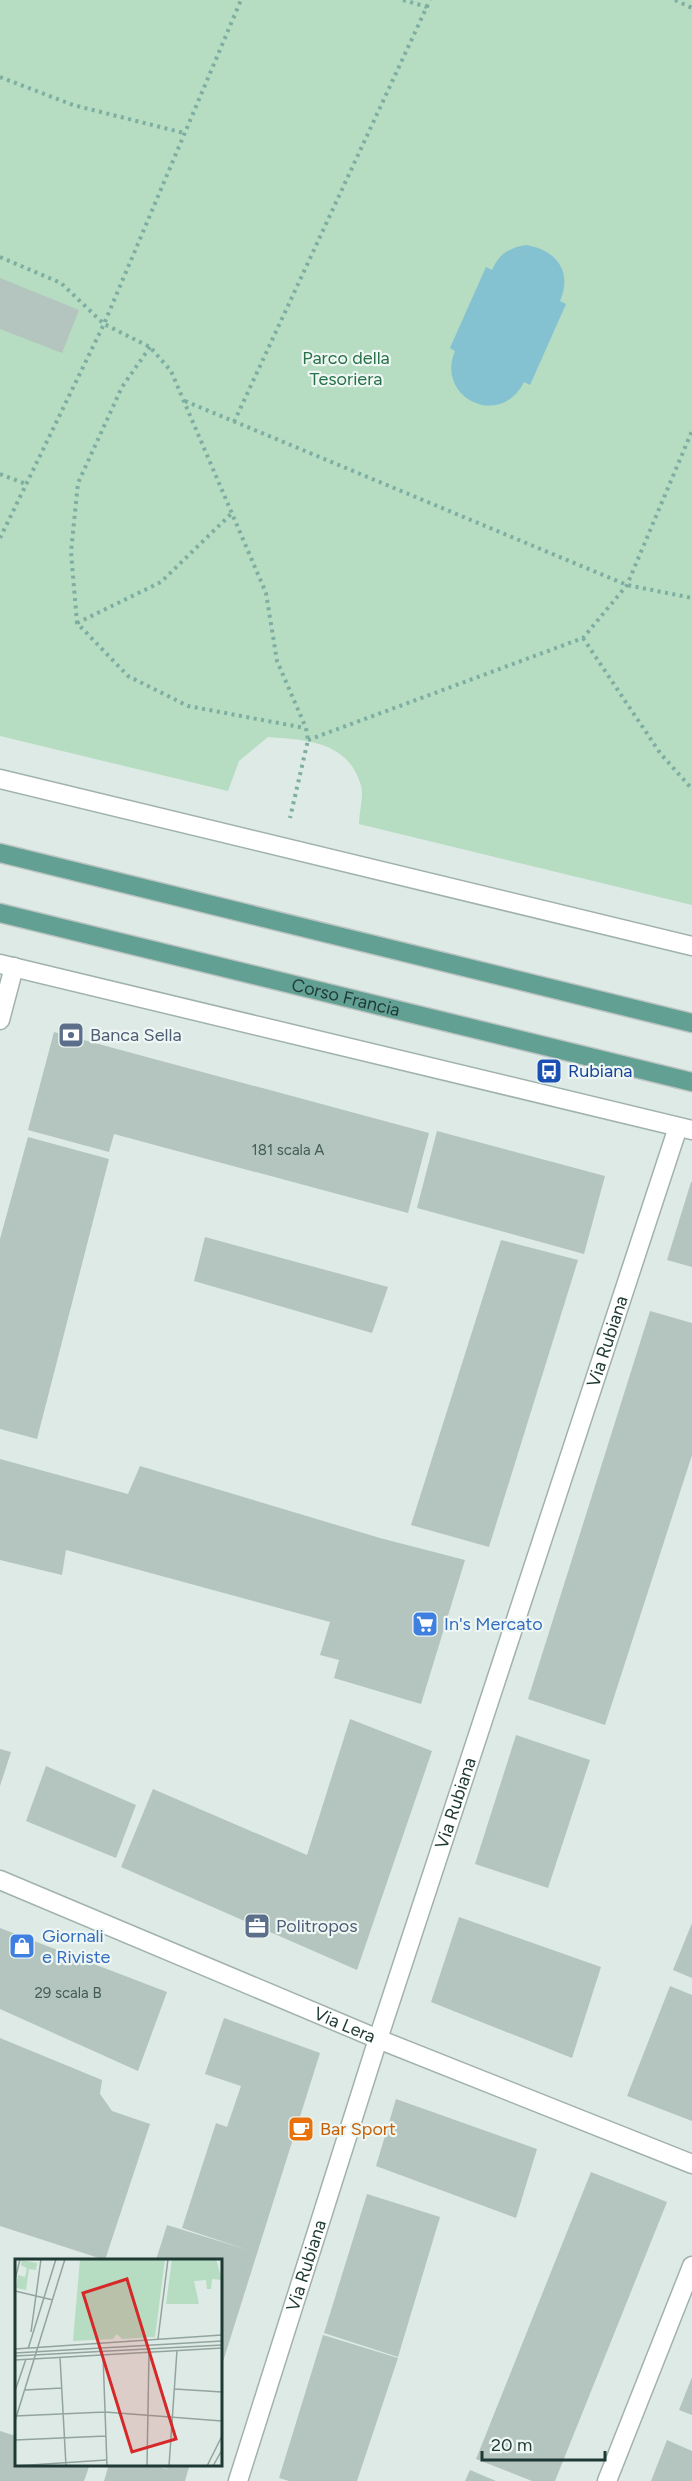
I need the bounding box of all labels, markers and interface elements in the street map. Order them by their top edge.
park label: Parco della Tesoriera [302,347,390,390]
street label: Corso Francia [289,974,402,1021]
bank icon: Banca Sella [56,1020,86,1050]
place label: Banca Sella [90,1024,182,1046]
bus stop icon: Rubiana [534,1056,564,1086]
place label: Rubiana [568,1060,632,1082]
house number: 181 scala A [252,1141,324,1159]
street label: Via Rubiana [582,1293,633,1390]
supermarket icon: In's Mercato [410,1609,440,1639]
place label: In's Mercato [444,1613,543,1635]
street label: Via Rubiana [430,1755,481,1852]
office icon: Politropos [242,1911,272,1941]
place label: Politropos [276,1915,358,1937]
place label: Giornali e Riviste [42,1925,110,1968]
shop icon: Giornali e Riviste [7,1931,37,1961]
house number: 29 scala B [34,1984,102,2002]
street label: Via Lera [311,2002,379,2048]
cafe icon: Bar Sport [286,2114,316,2144]
place label: Bar Sport [320,2118,396,2140]
street label: Via Rubiana [281,2217,331,2314]
inset map [15,2259,222,2466]
scale bar [482,2424,605,2462]
text: 20 m [491,2434,532,2456]

